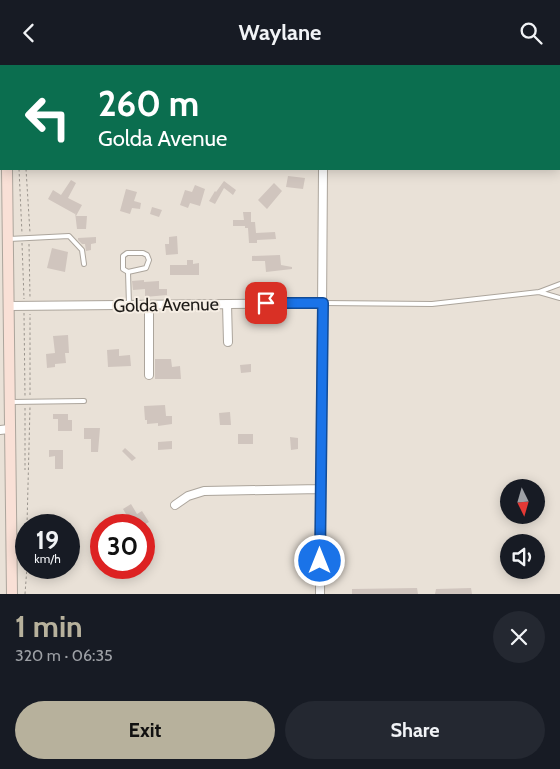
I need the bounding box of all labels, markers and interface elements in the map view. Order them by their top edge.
icon: back [15,19,43,47]
text: Waylane [239,19,321,46]
icon: search [517,19,545,47]
text: 260 m [98,82,199,125]
icon: left [15,85,80,150]
text: Golda Avenue [98,125,227,152]
pin [245,282,287,324]
icon: arrive [252,289,280,317]
street label: Golda Avenue [113,293,219,317]
north arrow [500,479,545,524]
map controls [500,479,545,579]
speed limit sign: 30 [90,514,155,579]
text: 19 [36,525,59,555]
position arrow [293,534,345,586]
button: sound [500,534,545,579]
text: km/h [34,551,61,566]
text: 1 min [15,608,83,645]
button: close [493,611,545,663]
text: 320 m · 06:35 [15,646,113,665]
button: Exit [15,701,275,759]
button: Share [285,701,545,759]

